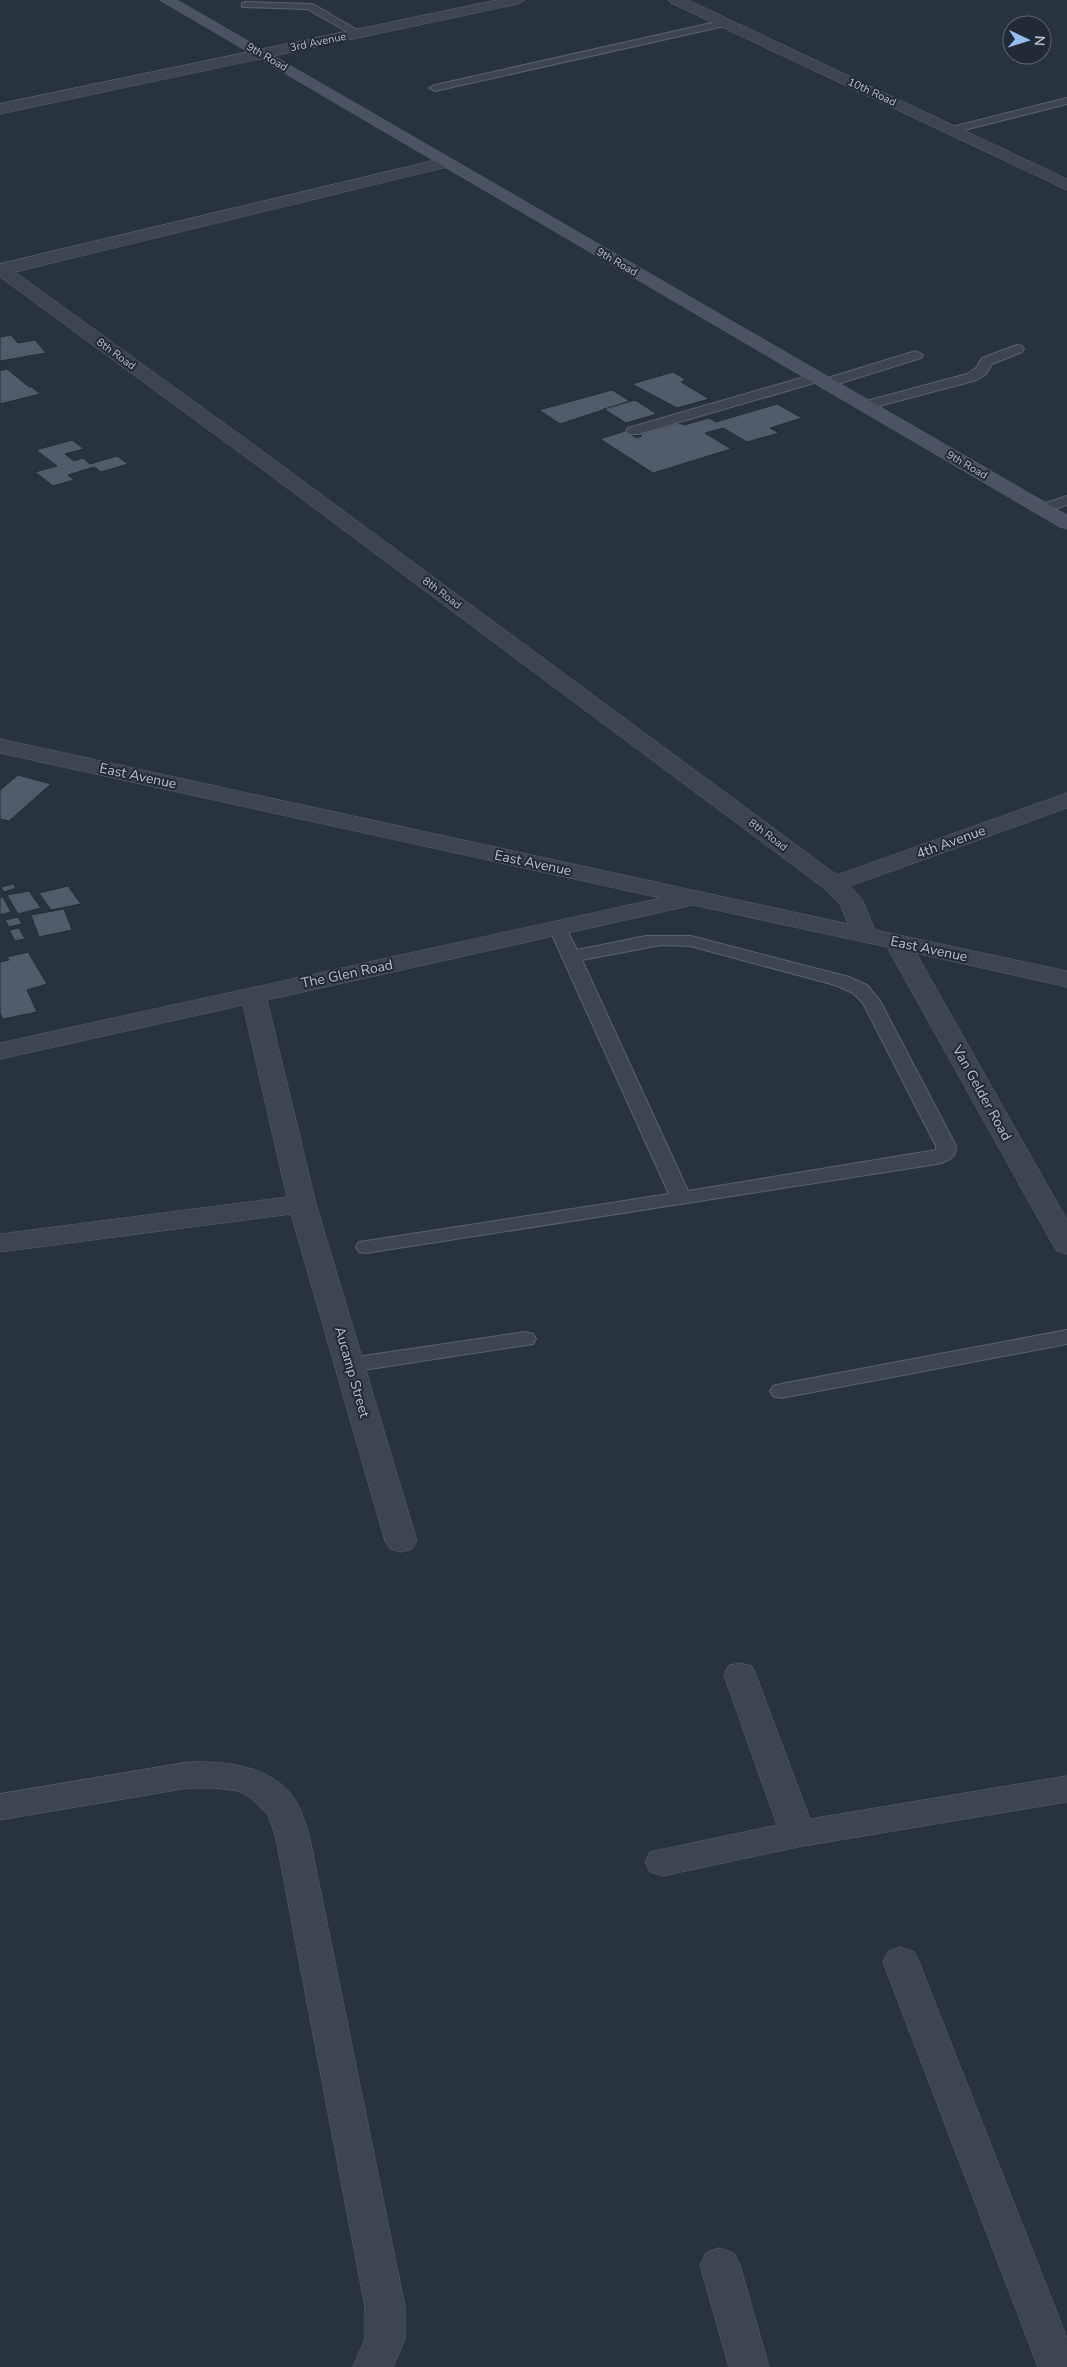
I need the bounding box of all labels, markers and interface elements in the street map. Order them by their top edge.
north arrow [1002,15,1052,65]
street label: 3rd Avenue [288,29,348,55]
text: N [1030,35,1049,47]
street label: 9th Road [244,39,290,75]
street label: 10th Road [845,74,899,110]
street label: 9th Road [594,244,640,280]
street label: 8th Road [93,335,139,373]
street label: 9th Road [944,447,990,483]
street label: 8th Road [419,573,465,613]
street label: East Avenue [98,759,178,793]
street label: 8th Road [745,815,791,855]
street label: 4th Avenue [914,821,988,863]
street label: East Avenue [493,846,573,880]
street label: East Avenue [889,932,969,966]
street label: The Glen Road [299,955,395,993]
street label: Van Gelder Road [947,1041,1016,1144]
street label: Aucamp Street [330,1324,374,1420]

